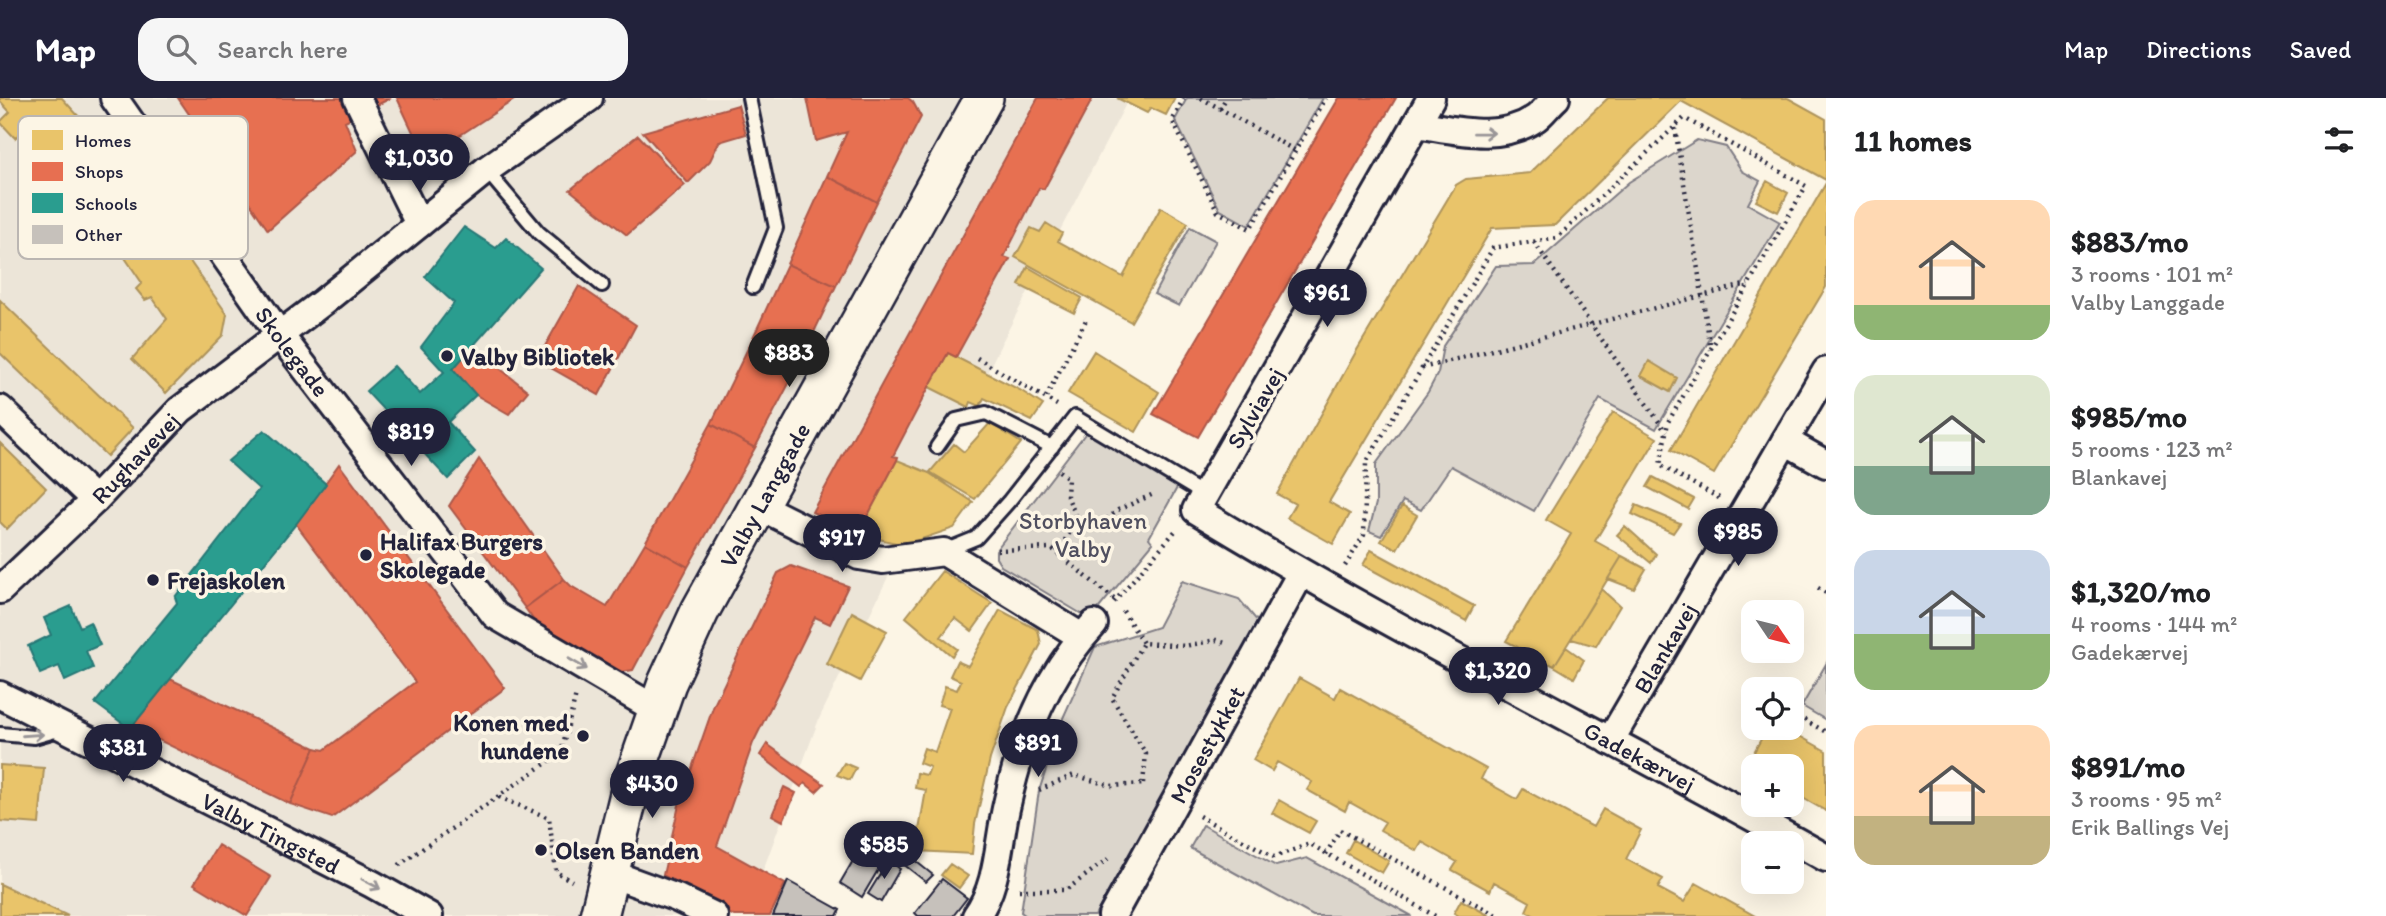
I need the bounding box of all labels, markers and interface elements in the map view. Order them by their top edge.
search box [138,18,628,81]
text: Map [35,30,96,69]
icon: search [162,30,200,68]
text: Search here [218,33,348,65]
text: Map [2064,35,2108,64]
text: Directions [2146,35,2252,64]
text: Saved [2290,35,2351,64]
legend [18,116,248,259]
icon: filters [2320,121,2358,159]
text: 11 homes [1854,122,1972,159]
one-way arrow [1472,126,1495,139]
text: Homes [75,129,131,152]
pin: $1,030 [362,134,476,194]
text: $1,030 [385,143,453,171]
text: Shops [75,160,124,183]
text: Schools [75,192,138,215]
text: Other [75,223,123,246]
text: $883/mo [2071,223,2189,260]
icon: home [1910,228,1994,312]
text: 3 rooms · 101 m² [2071,260,2233,288]
pin: $961 [1286,270,1368,329]
text: $961 [1304,278,1350,306]
text: Valby Langgade [2071,288,2225,316]
street label: Skolegade [249,300,336,402]
pin: $883 [748,330,830,389]
text: $883 [764,338,814,366]
place label: Valby Bibliotek [461,342,615,372]
marker: Valby Bibliotek [439,348,455,364]
street label: Sylviavej [1220,362,1290,454]
text: $985/mo [2071,398,2187,435]
icon: home [1910,403,1994,487]
street label: Rughavevej [85,406,185,510]
pin: $819 [370,408,452,468]
text: $819 [388,417,434,445]
street label: Valby Langgade [713,417,816,572]
text: 5 rooms · 123 m² [2071,435,2233,463]
text: Blankavej [2071,463,2167,491]
park label: Storbyhaven Valby [1019,506,1147,563]
pin: $985 [1697,508,1779,568]
pin: $917 [801,514,883,574]
text: $985 [1714,517,1762,545]
text: $917 [819,523,865,551]
place label: Halifax Burgers Skolegade [380,527,543,585]
marker: Halifax Burgers Skolegade [358,547,374,563]
place label: Frejaskolen [167,566,285,596]
marker: Frejaskolen [145,572,161,588]
text: $1,320/mo [2071,573,2211,610]
icon: home [1910,578,1994,662]
street label: Blankavej [1627,597,1702,698]
north arrow [1741,600,1804,663]
map controls [1741,600,1804,894]
text: 4 rooms · 144 m² [2071,610,2237,638]
text: Gadekærvej [2071,638,2188,666]
pin: $1,320 [1441,648,1555,707]
text: $1,320 [1465,656,1531,684]
one-way arrow [568,657,588,671]
button: locate [1741,677,1804,740]
street label: Mosestykket [1163,681,1251,808]
place label: Konen med hundene [453,708,570,765]
street label: Gadekærvej [1579,715,1701,798]
pin: $891 [997,720,1079,779]
pin: $381 [82,724,164,784]
one-way arrow [21,728,44,741]
marker: Konen med hundene [575,728,591,744]
text: $891 [1015,728,1061,756]
text: $381 [99,733,147,761]
text: $891/mo [2071,748,2185,785]
icon: home [1910,753,1994,837]
button: + [1741,754,1804,817]
pin: $430 [611,760,693,820]
text: $430 [626,769,678,797]
street label: Valby Tingsted [197,785,345,880]
text: 3 rooms · 95 m² [2071,785,2222,813]
text: Erik Ballings Vej [2071,813,2229,841]
pin: $585 [843,822,925,881]
text: $585 [860,830,908,858]
button: − [1741,831,1804,894]
place label: Olsen Banden [555,836,700,865]
marker: Olsen Banden [533,842,549,858]
one-way arrow [361,877,381,891]

